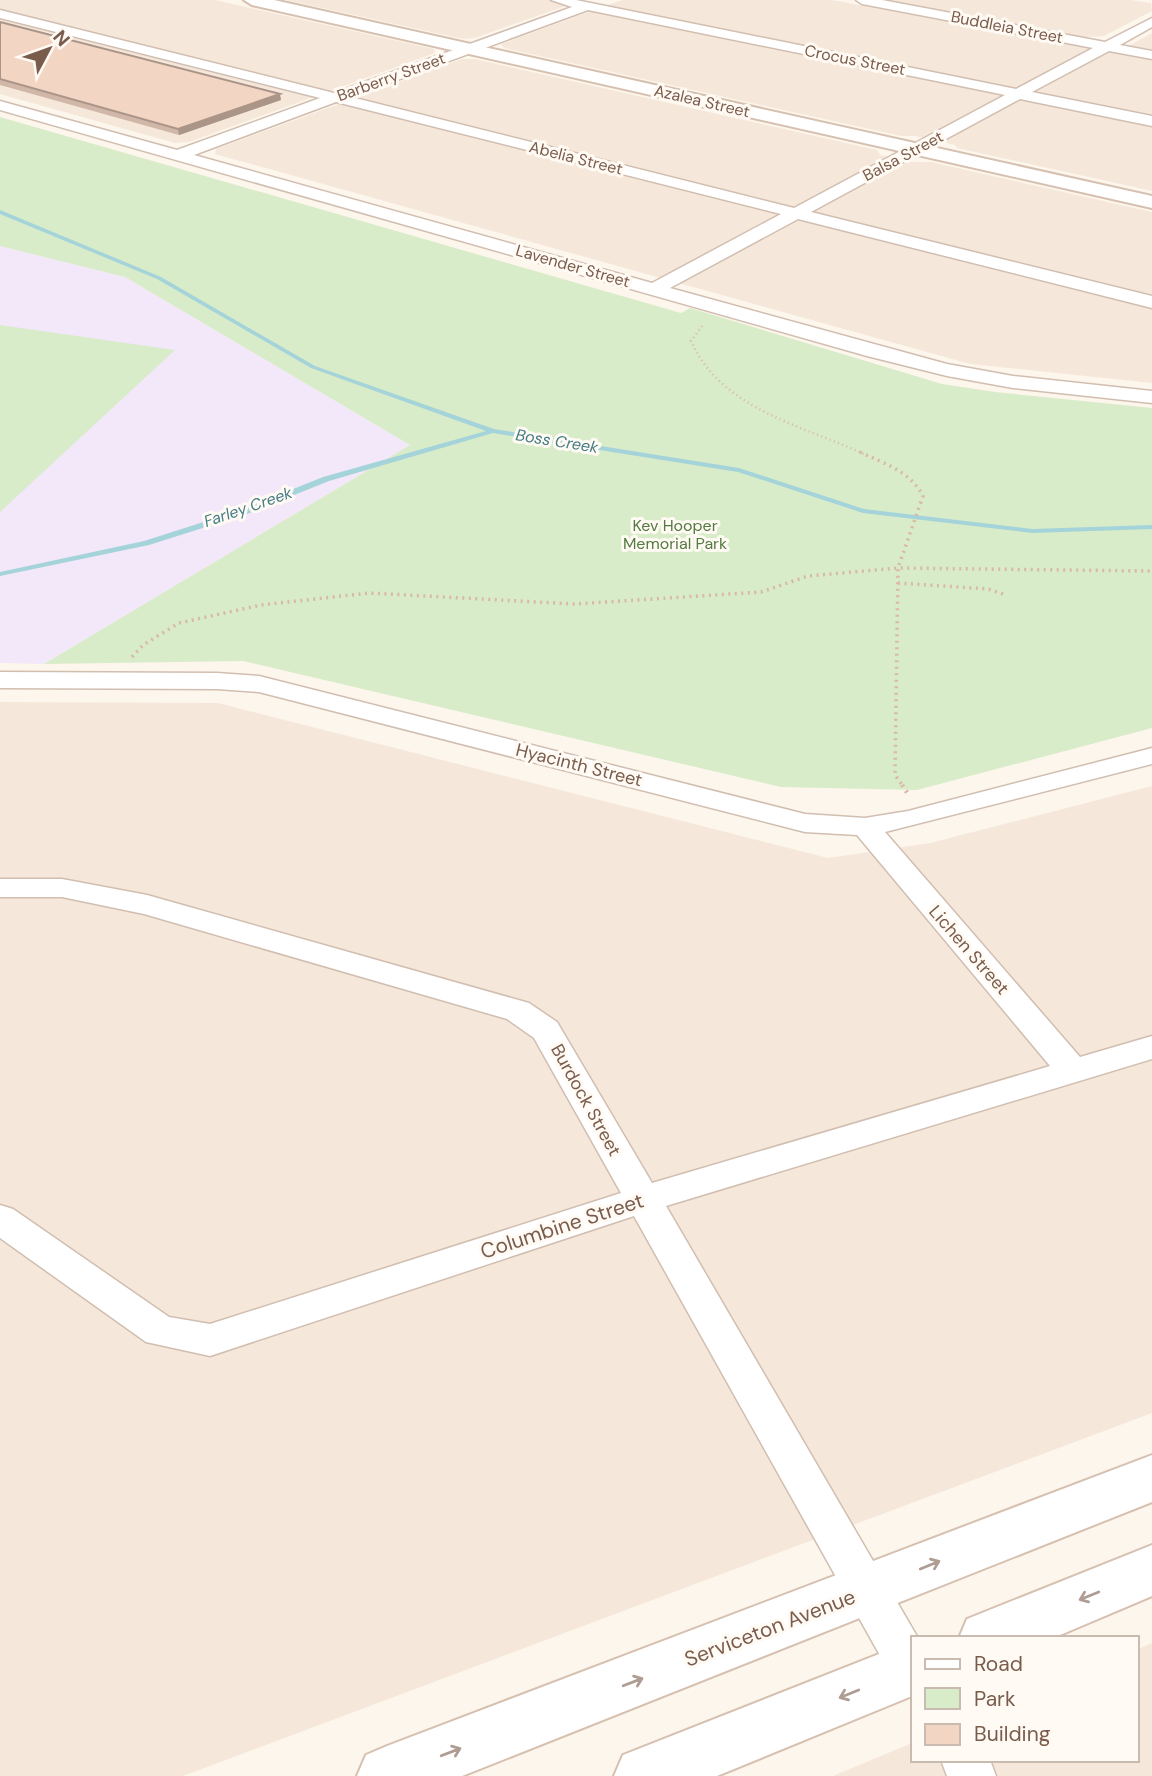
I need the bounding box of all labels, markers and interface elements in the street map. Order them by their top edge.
street label: Buddleia Street [949,6,1065,48]
north arrow [14,14,84,84]
text: N [47,25,75,52]
street label: Crocus Street [803,40,907,80]
street label: Barberry Street [334,48,448,106]
street label: Azalea Street [652,80,752,122]
street label: Balsa Street [859,126,947,186]
street label: Abelia Street [527,136,625,180]
street label: Lavender Street [513,240,633,292]
water label: Boss Creek [514,424,601,458]
water label: Farley Creek [201,482,296,532]
park label: Kev Hooper Memorial Park [623,515,727,554]
street label: Hyacinth Street [513,738,645,792]
street label: Lichen Street [924,900,1014,1000]
street label: Burdock Street [545,1040,627,1160]
street label: Columbine Street [477,1186,647,1266]
one-way arrow [919,1558,941,1571]
street label: Serviceton Avenue [681,1582,860,1673]
one-way arrow [1079,1590,1100,1603]
legend [911,1636,1138,1762]
text: Road [974,1650,1023,1678]
one-way arrow [621,1674,643,1687]
text: Park [974,1685,1016,1713]
one-way arrow [838,1688,860,1701]
text: Building [974,1720,1051,1748]
one-way arrow [439,1744,461,1757]

